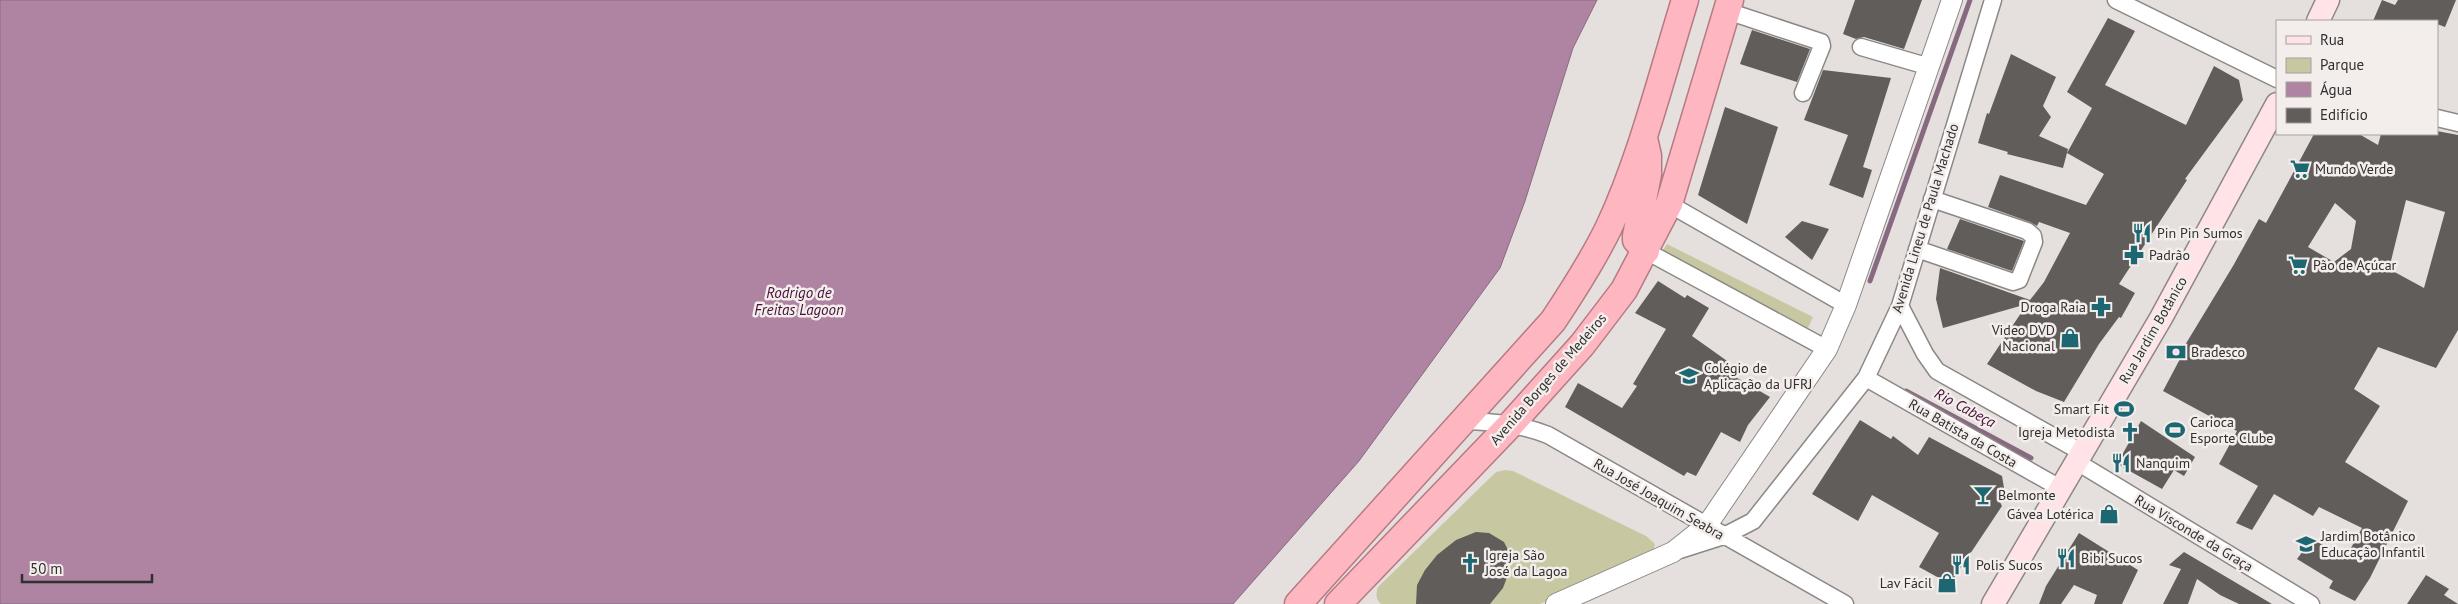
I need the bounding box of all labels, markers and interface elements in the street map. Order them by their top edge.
legend [2276,20,2438,135]
text: Rua [2320,30,2344,49]
text: Parque [2320,55,2364,74]
text: Água [2320,80,2352,99]
text: Edifício [2320,105,2368,124]
street label: Avenida Lineu de Paula Machado [1888,121,1962,315]
supermarket icon: Mundo Verde [2289,158,2311,180]
place label: Mundo Verde [2315,160,2393,178]
restaurant icon: Pin Pin Sumos [2131,222,2153,244]
place label: Pin Pin Sumos [2157,224,2243,242]
pharmacy icon: Padrão [2123,244,2145,266]
place label: Padrão [2149,246,2190,264]
supermarket icon: Pão de Açúcar [2287,254,2309,276]
place label: Pão de Açúcar [2313,256,2397,274]
street label: Rua Jardim Botânico [2115,273,2191,387]
water label: Rodrigo de Freitas Lagoon [754,283,844,319]
pharmacy icon: Droga Raia [2090,296,2112,318]
place label: Droga Raia [2021,298,2086,316]
street label: Avenida Borges de Medeiros [1486,309,1610,449]
place label: Video DVD Nacional [1991,321,2055,355]
shop icon: Video DVD Nacional [2059,327,2081,349]
bank icon: Bradesco [2165,341,2187,363]
place label: Bradesco [2191,343,2245,361]
place label: Colégio de Aplicação da UFRJ [1704,359,1812,393]
school or university icon: Colégio de Aplicação da UFRJ [1678,365,1700,387]
water label: Rio Cabeça [1931,384,2000,432]
street label: Rua Batista da Costa [1906,395,2020,471]
sports icon: Smart Fit [2113,398,2135,420]
place label: Smart Fit [2054,400,2109,418]
place label: Carioca Esporte Clube [2190,413,2273,447]
sports icon: Carioca Esporte Clube [2164,419,2186,441]
church icon: Igreja Metodista [2119,421,2141,443]
place label: Igreja Metodista [2018,423,2115,441]
restaurant icon: Nanquim [2110,452,2132,474]
street label: Rua José Joaquim Seabra [1590,454,1728,544]
place label: Nanquim [2136,454,2190,472]
bar icon: Belmonte [1972,484,1994,506]
place label: Belmonte [1998,486,2056,504]
street label: Rua Visconde da Graça [2132,491,2256,575]
shop icon: Gávea Lotérica [2098,503,2120,525]
place label: Gávea Lotérica [2007,505,2094,523]
place label: Jardim Botânico Educação Infantil [2320,527,2425,561]
school or university icon: Jardim Botânico Educação Infantil [2295,533,2317,555]
place label: Igreja São José da Lagoa [1484,546,1567,580]
restaurant icon: Bibi Sucos [2055,547,2077,569]
place label: Bibi Sucos [2081,549,2142,567]
scale bar [22,552,152,584]
church icon: Igreja São José da Lagoa [1459,552,1481,574]
restaurant icon: Polis Sucos [1950,554,1972,576]
place label: Polis Sucos [1976,556,2043,574]
text: 50 m [30,559,63,578]
shop icon: Lav Fácil [1936,572,1958,594]
place label: Lav Fácil [1880,574,1932,592]

